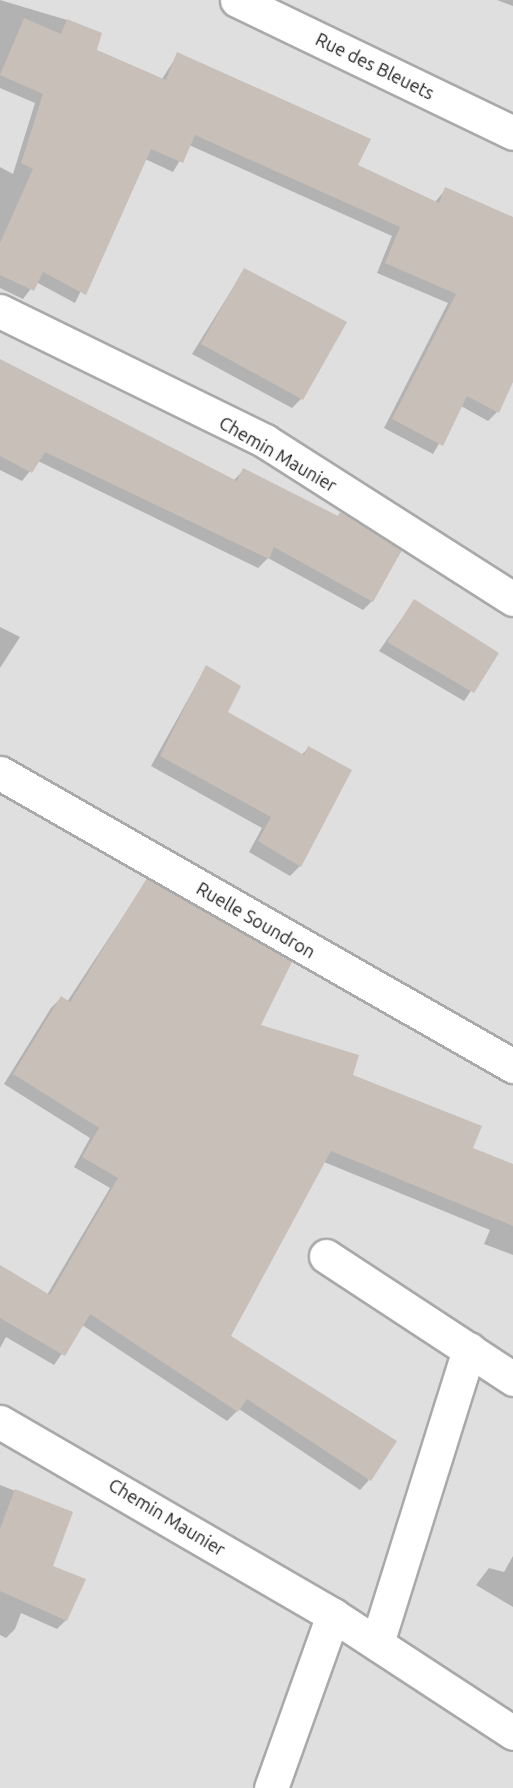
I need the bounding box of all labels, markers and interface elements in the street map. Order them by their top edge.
street label: Rue des Bleuets [312,28,438,104]
street label: Chemin Maunier [215,412,341,496]
street label: Ruelle Soundron [193,877,319,963]
street label: Chemin Maunier [105,1474,229,1560]

